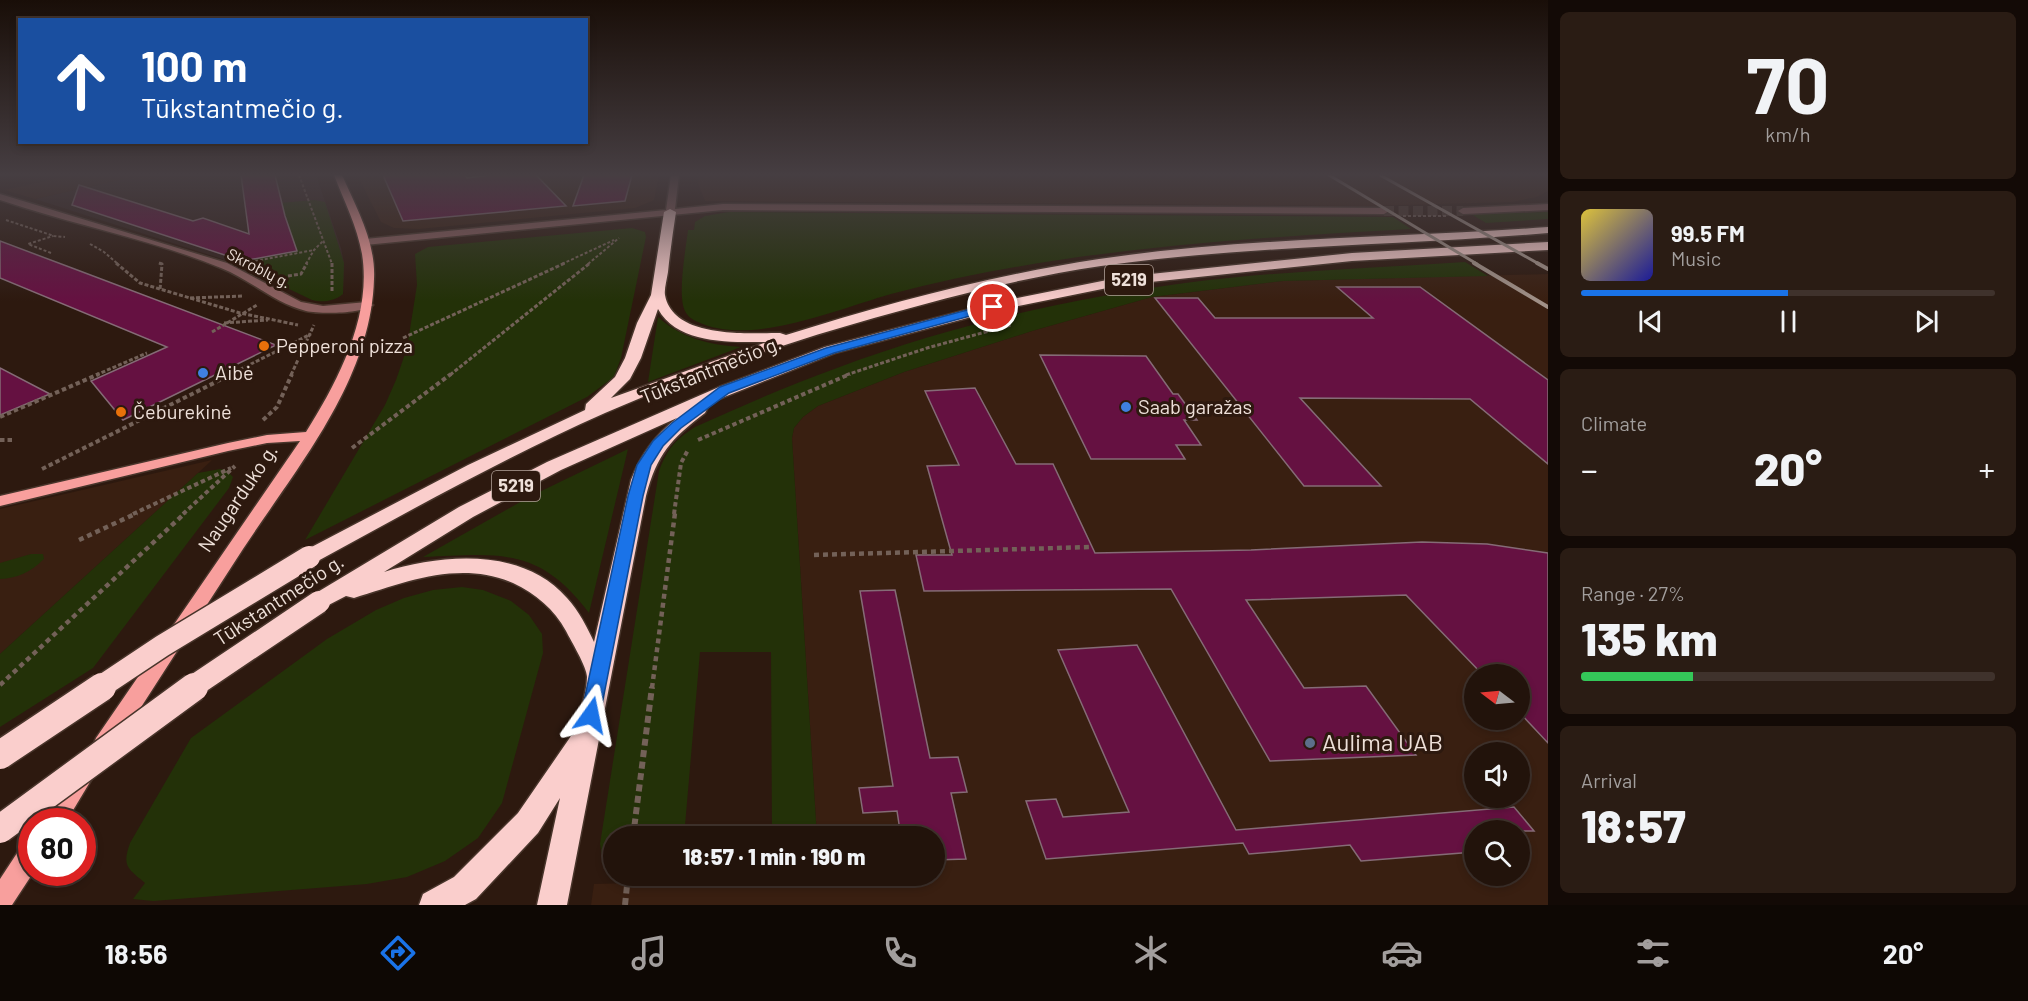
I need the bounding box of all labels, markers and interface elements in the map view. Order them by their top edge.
text: 70 [1746,36,1830,130]
text: 100 m [141,40,247,90]
icon: ahead [42,42,120,120]
text: Tūkstantmečio g. [141,91,344,123]
text: km/h [1765,122,1811,146]
text: 99.5 FM [1671,220,1745,246]
street label: Skroblų g. [224,243,294,292]
text: Music [1671,246,1721,270]
road number: 5219 [1105,265,1153,295]
pin [967,281,1018,332]
icon: arrive [976,290,1009,323]
icon: previous [1634,305,1667,338]
icon: pause [1772,305,1805,338]
icon: next [1910,305,1943,338]
street label: Tūkstantmečio g. [637,330,785,408]
place label: Pepperoni pizza [276,333,413,357]
marker: Pepperoni pizza [257,339,271,353]
place label: Aibė [215,360,254,384]
marker: Aibė [196,366,210,380]
place label: Saab garažas [1138,394,1252,418]
place label: Čeburekinė [133,399,232,423]
marker: Saab garažas [1119,400,1133,414]
marker: Čeburekinė [114,405,128,419]
text: Climate [1581,411,1647,435]
street label: Naugarduko g. [192,439,282,556]
text: 20° [1754,441,1822,495]
text: − [1581,449,1598,489]
text: + [1979,449,1995,489]
road number: 5219 [492,471,540,501]
street label: Tūkstantmečio g. [209,548,348,650]
text: Range · 27% [1581,581,1685,605]
text: 135 km [1581,611,1718,665]
north arrow [1464,664,1530,730]
map controls [1464,664,1530,886]
position arrow [559,683,623,747]
place label: Aulima UAB [1322,727,1443,756]
marker: Aulima UAB [1303,736,1317,750]
button: sound [1464,742,1530,808]
text: Arrival [1581,768,1637,792]
text: 18:57 [1581,798,1686,852]
speed limit sign: 80 [18,808,96,886]
button: search [1464,820,1530,886]
text: 18:57 · 1 min · 190 m [683,843,865,869]
icon: directions [377,932,419,974]
icon: music [628,932,670,974]
icon: phone [879,932,921,974]
icon: climate [1130,932,1172,974]
icon: car [1381,932,1423,974]
icon: filters [1632,932,1674,974]
text: 18:56 [105,937,168,969]
text: 20° [1883,937,1923,969]

